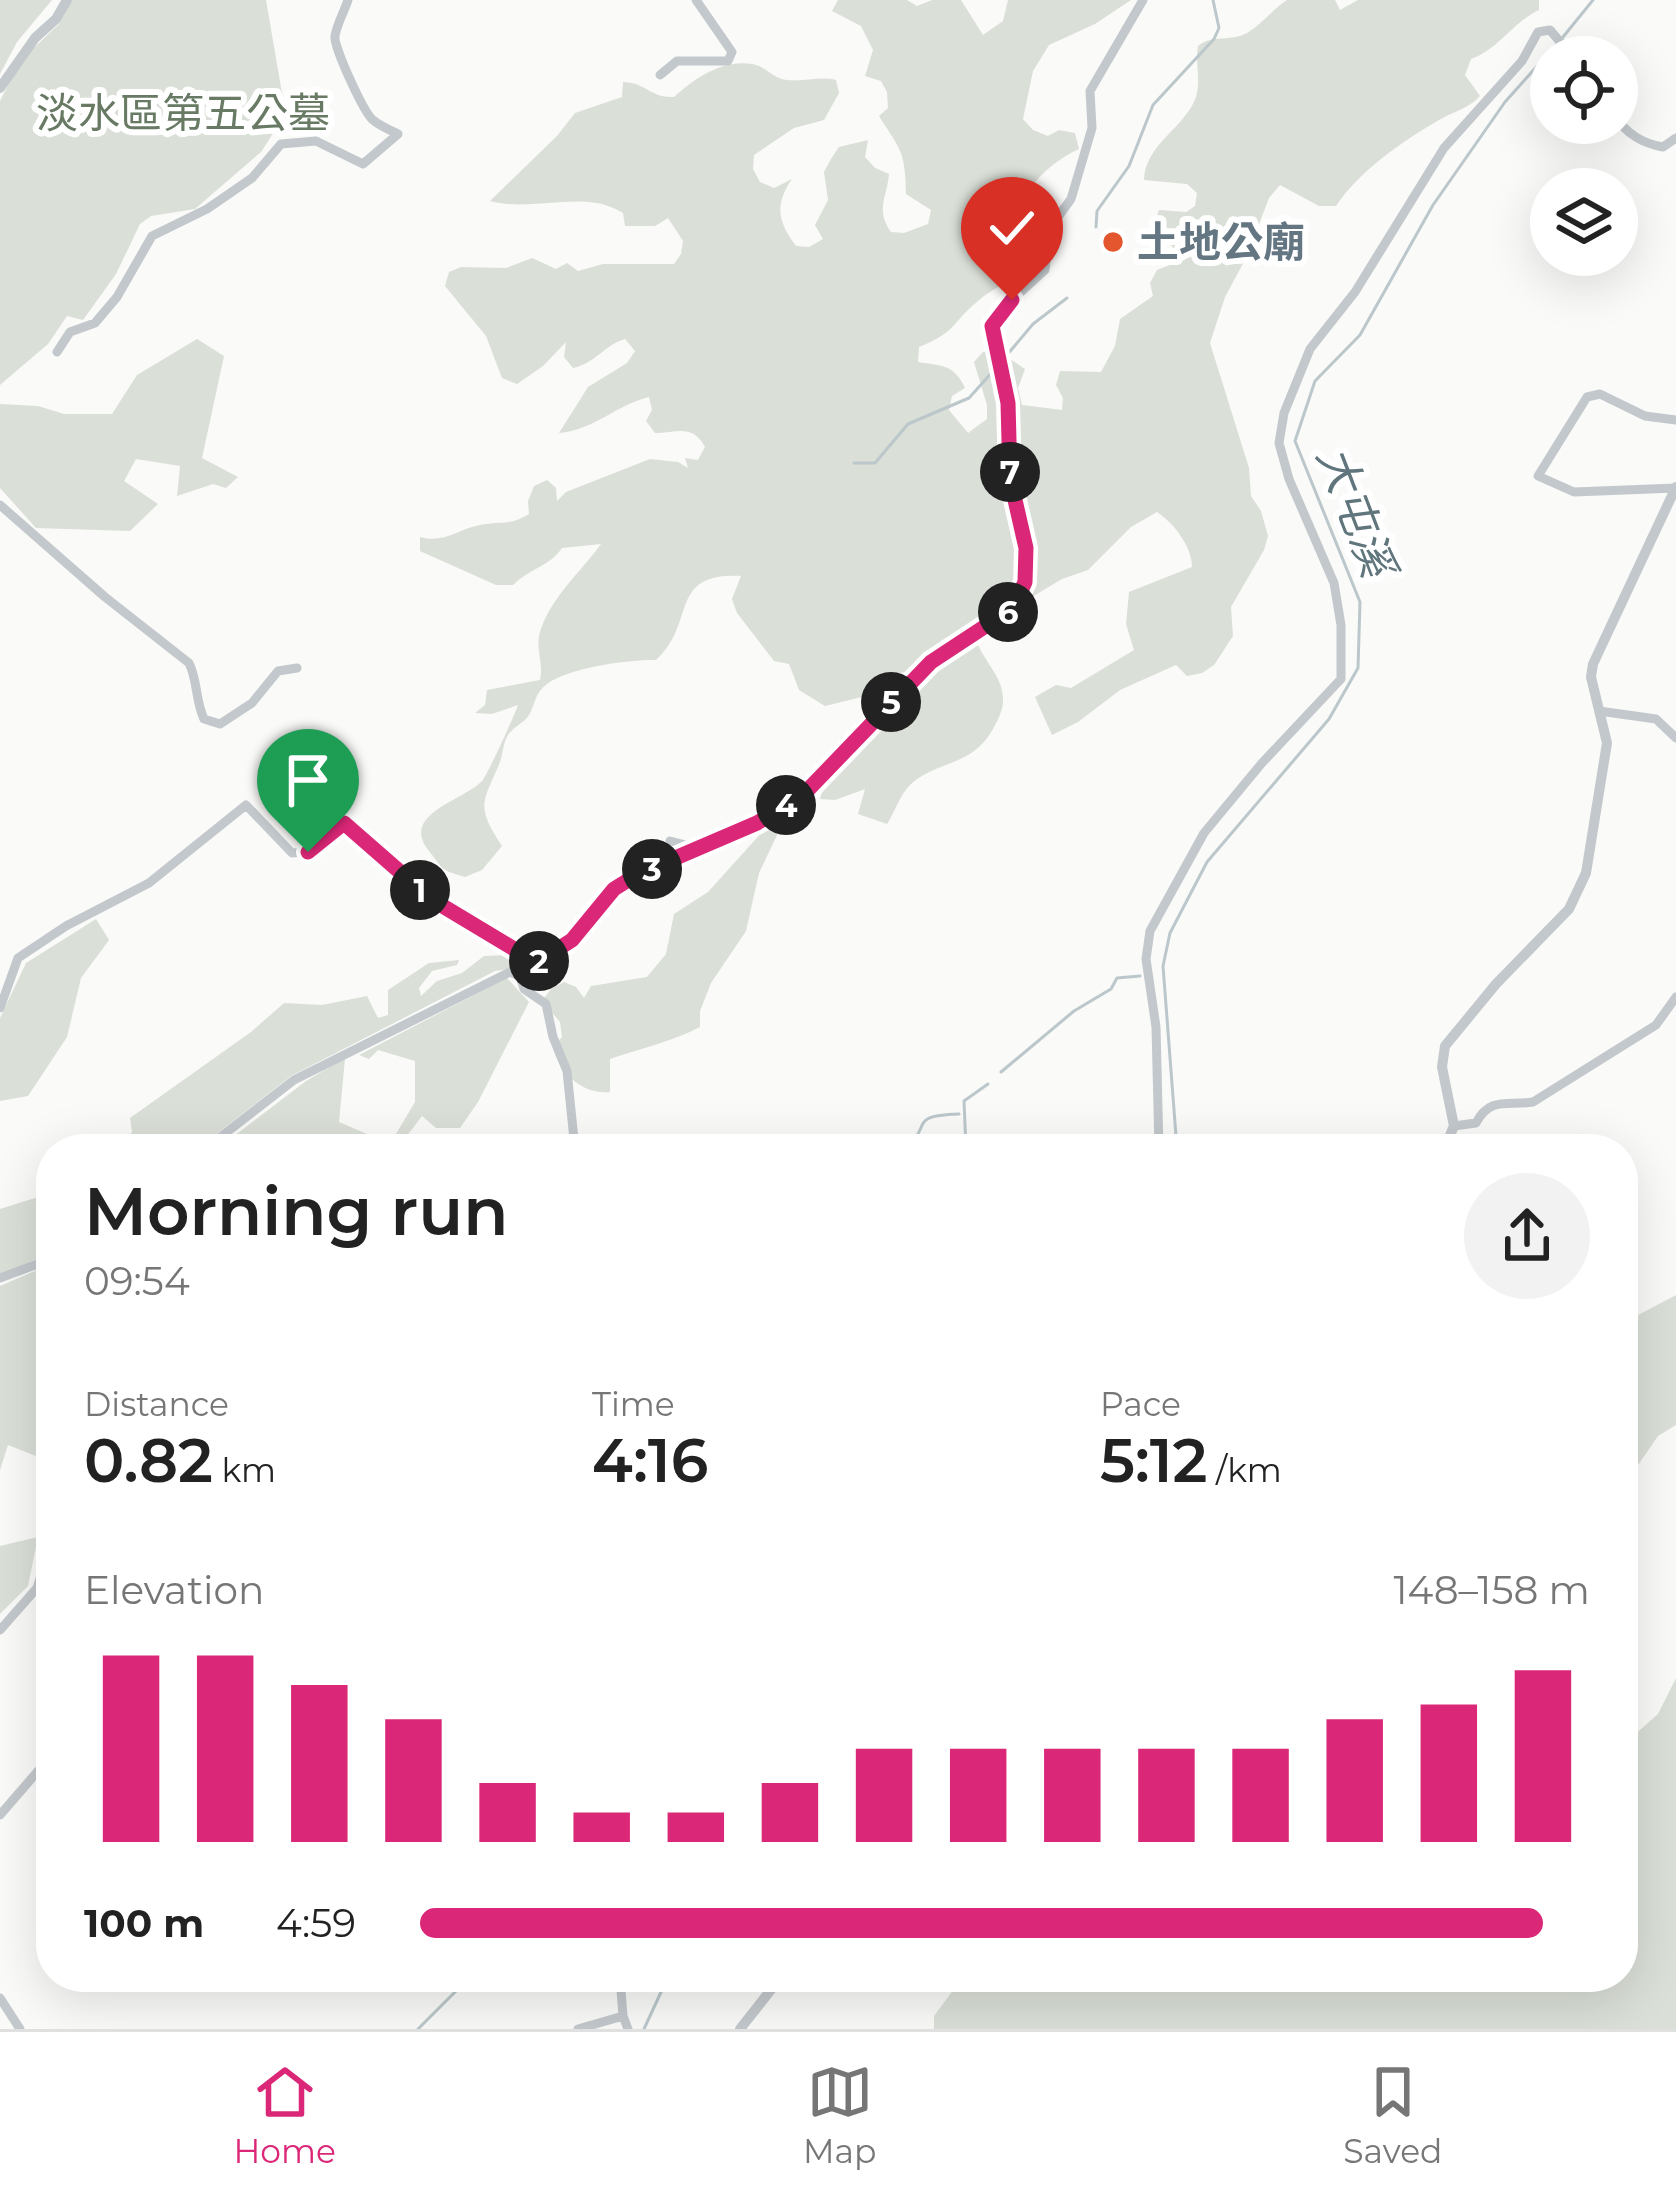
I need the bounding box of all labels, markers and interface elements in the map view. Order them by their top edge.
map controls [1530,36,1638,276]
button: locate [1530,36,1638,144]
park label: 淡水區第五公墓 [36,87,330,139]
button: layers [1530,168,1638,276]
pin [961,177,1063,300]
icon: check [979,195,1045,261]
place label: 土地公廟 [1137,216,1305,268]
marker: 土地公廟 [1100,229,1126,255]
water label: 大屯溪 [1307,438,1408,589]
pin: 7 [980,442,1040,502]
text: 7 [1000,452,1020,492]
pin: 6 [978,582,1038,642]
text: 6 [997,592,1019,632]
pin: 5 [861,672,921,732]
text: 5 [881,682,901,722]
pin [257,729,359,852]
icon: arrive [275,747,341,813]
pin: 4 [756,775,816,835]
text: 4 [775,785,797,825]
pin: 3 [622,839,682,899]
text: 3 [642,849,662,889]
pin: 1 [390,860,450,920]
text: 1 [414,870,426,910]
pin: 2 [509,931,569,991]
text: 2 [529,941,549,981]
text: Morning run [84,1171,508,1252]
button: share [1464,1173,1590,1299]
text: 09:54 [84,1257,190,1305]
text: Distance [84,1384,229,1424]
text: Time [592,1384,675,1424]
text: Pace [1100,1384,1181,1424]
text: 0.82 [84,1424,213,1497]
text: 4:16 [592,1424,708,1497]
text: 5:12 [1100,1424,1207,1497]
text: km [213,1450,276,1490]
text: /km [1207,1450,1282,1490]
text: Elevation [84,1566,264,1614]
text: 148–158 m [1393,1566,1590,1614]
text: 100 m [84,1899,204,1947]
text: 4:59 [276,1899,356,1947]
tab: Home [234,2059,336,2171]
tab: Map [803,2059,876,2171]
tab: Saved [1343,2059,1442,2171]

